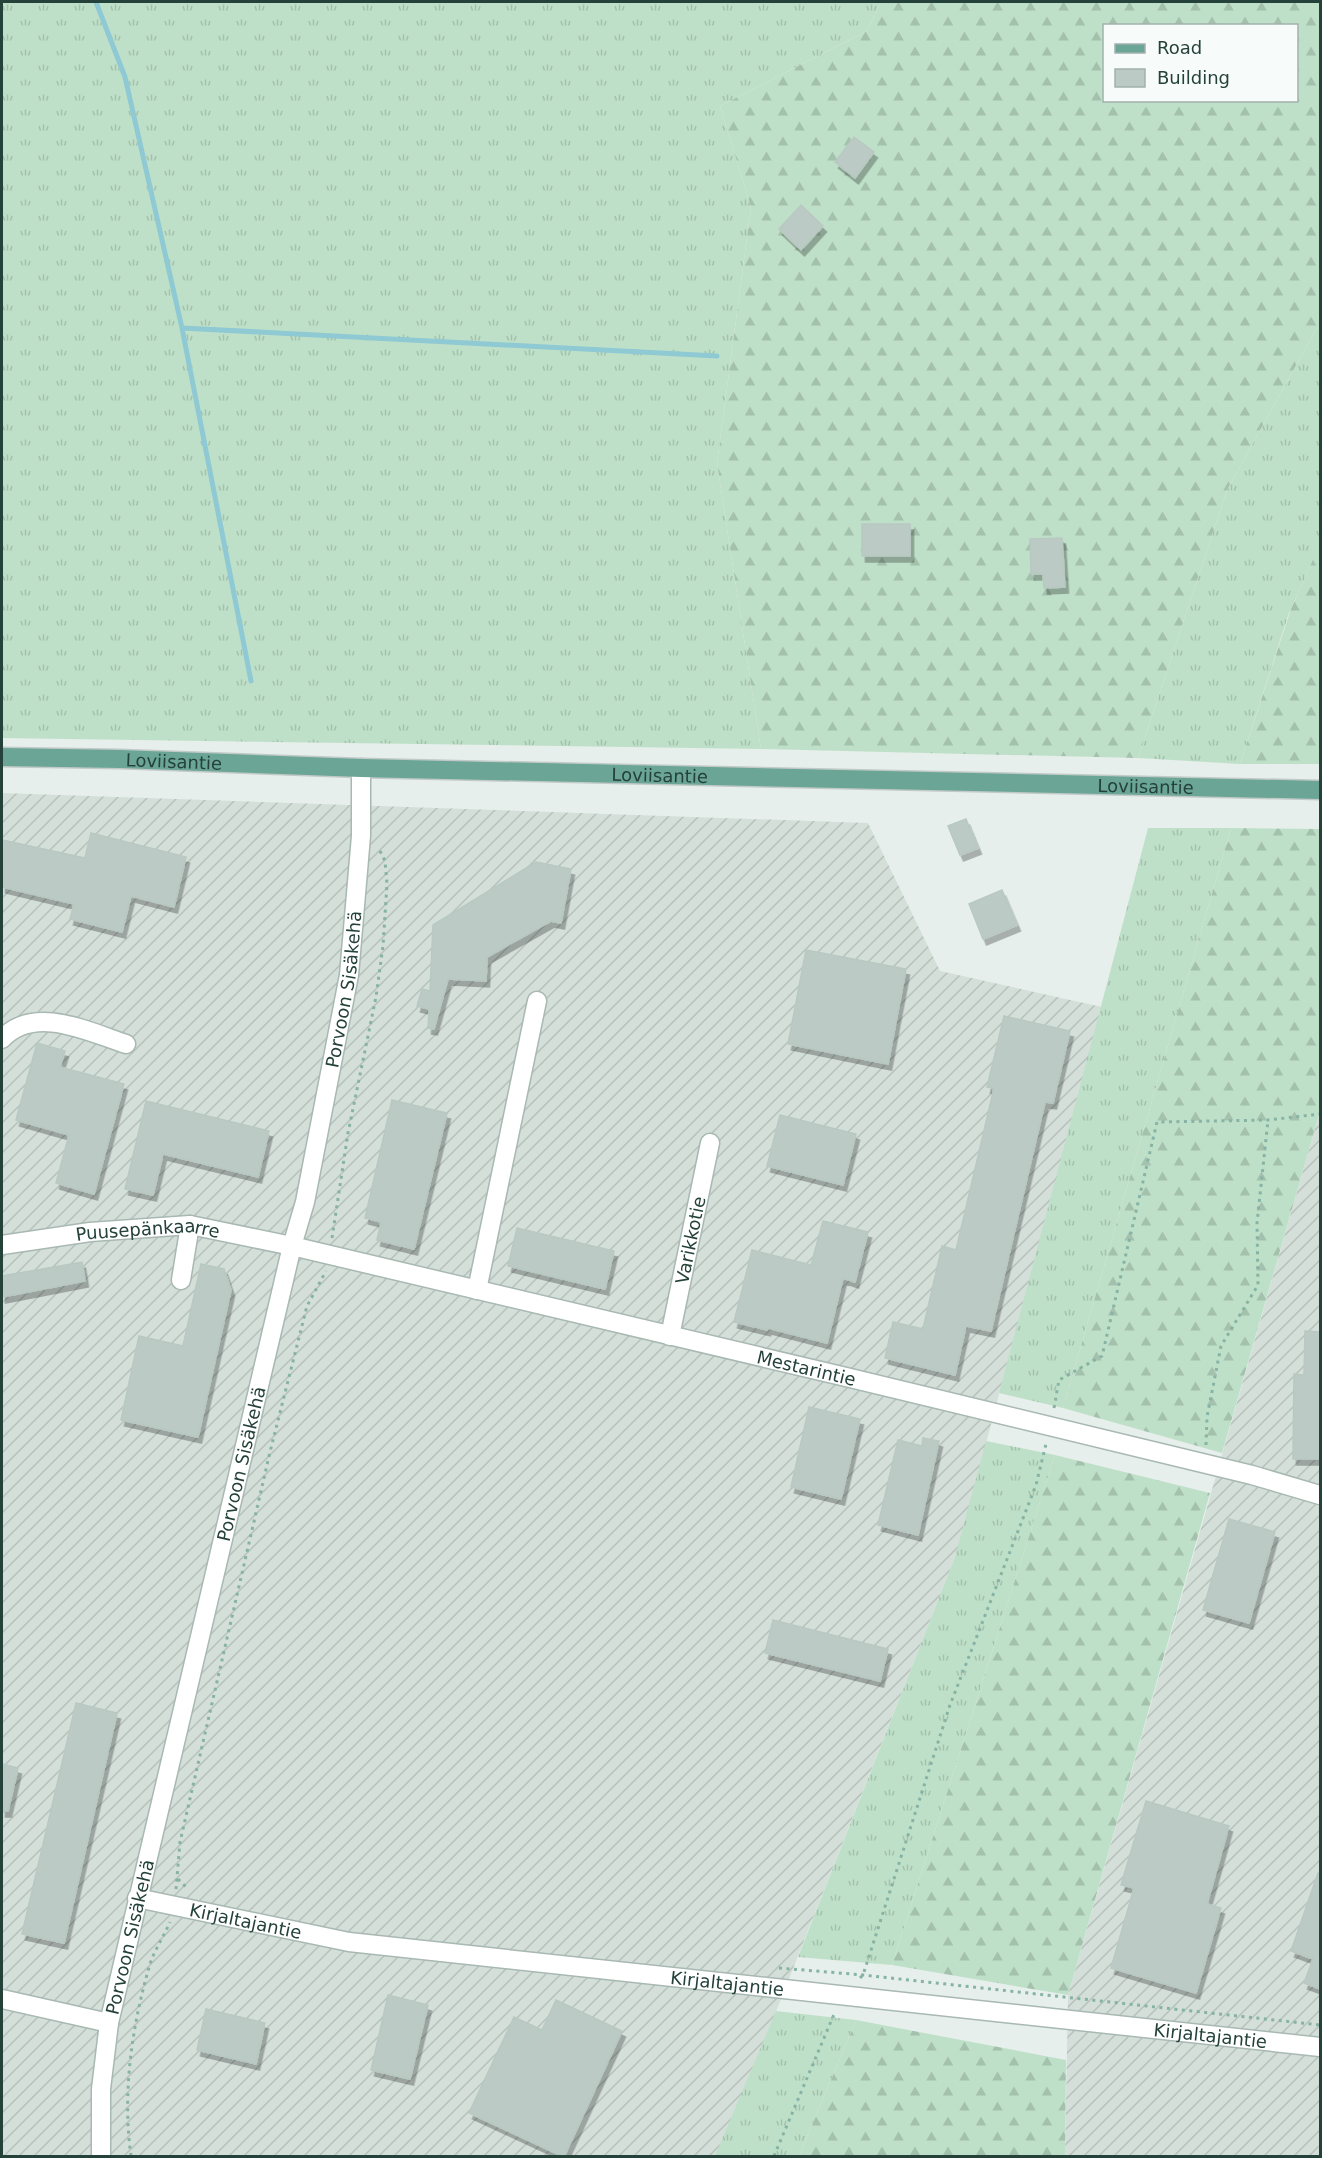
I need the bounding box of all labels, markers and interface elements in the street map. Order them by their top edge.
legend [1103,24,1298,102]
text: Road [1157,37,1202,58]
text: Building [1157,67,1230,88]
street label: Loviisantie [125,749,223,773]
street label: Loviisantie [611,763,708,786]
street label: Loviisantie [1097,774,1194,798]
street label: Porvoon Sisäkehä [321,910,365,1069]
street label: Varikkotie [671,1194,709,1286]
street label: Puusepänkaarre [74,1214,222,1245]
street label: Mestarintie [755,1346,858,1390]
street label: Porvoon Sisäkehä [212,1384,269,1543]
street label: Porvoon Sisäkehä [101,1857,158,2016]
street label: Kirjaltajantie [188,1899,304,1942]
street label: Kirjaltajantie [669,1966,785,1999]
street label: Kirjaltajantie [1153,2019,1268,2052]

